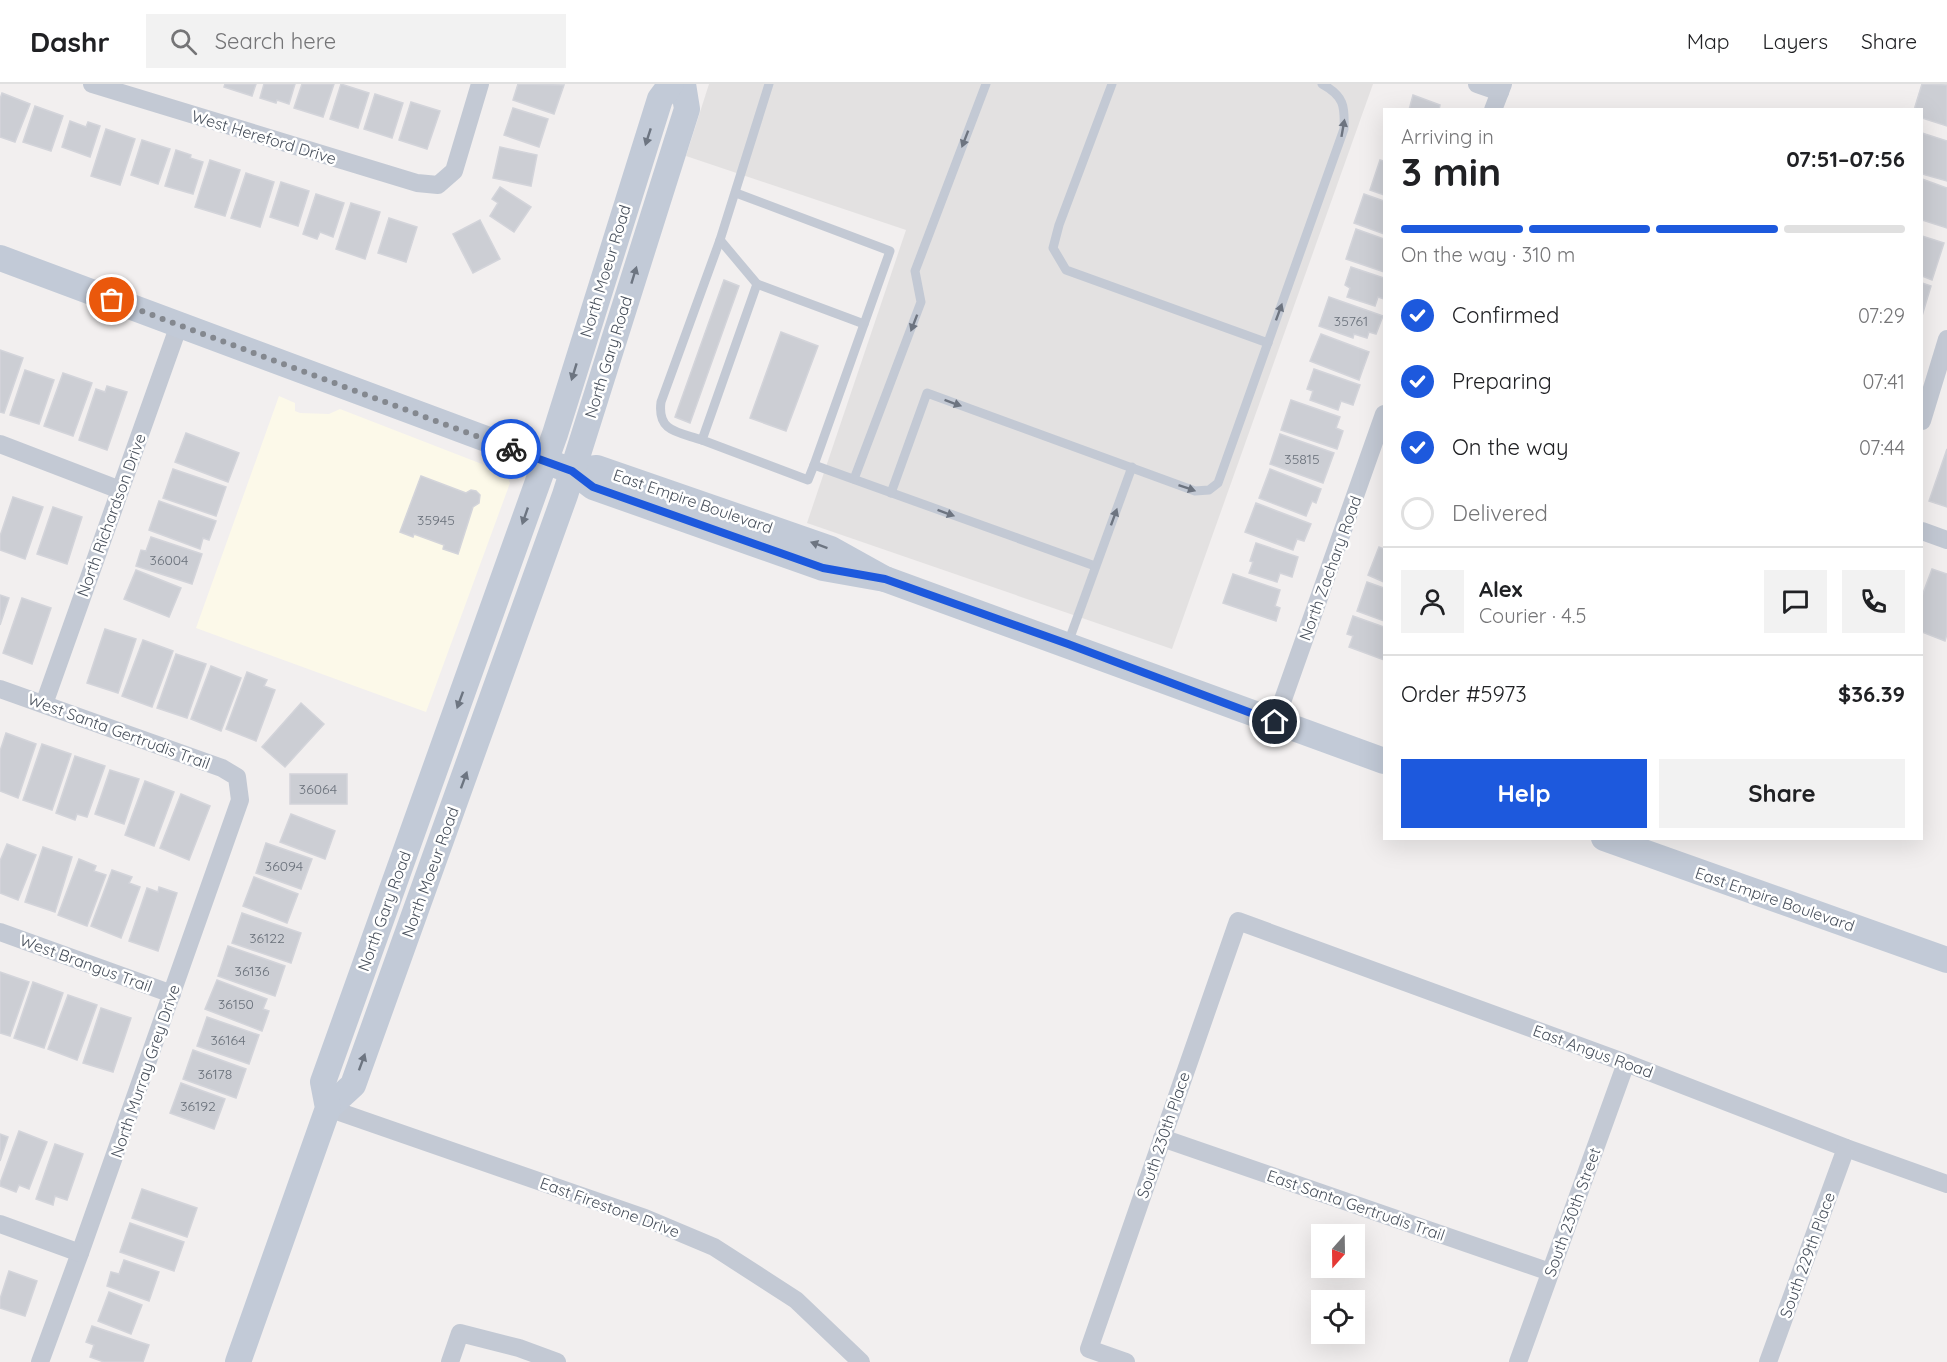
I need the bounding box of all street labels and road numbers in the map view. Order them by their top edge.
street label: West Hereford Drive [189,105,339,169]
street label: North Moeur Road [575,202,635,340]
street label: North Gary Road [580,293,636,421]
street label: North Richardson Drive [72,431,150,599]
street label: East Empire Boulevard [611,464,775,538]
street label: North Zachary Road [1294,493,1366,643]
street label: West Santa Gertrudis Trail [25,689,213,773]
street label: North Moeur Road [397,804,463,940]
street label: North Gary Road [353,848,415,974]
street label: East Empire Boulevard [1693,862,1857,936]
street label: West Brangus Trail [17,930,155,996]
street label: North Murray Grey Drive [106,982,184,1160]
street label: East Angus Road [1530,1020,1656,1082]
street label: South 230th Place [1132,1069,1194,1201]
street label: South 230th Street [1539,1145,1605,1279]
street label: East Santa Gertrudis Trail [1264,1165,1448,1245]
street label: East Firestone Drive [537,1172,683,1242]
street label: South 229th Place [1775,1189,1839,1321]

